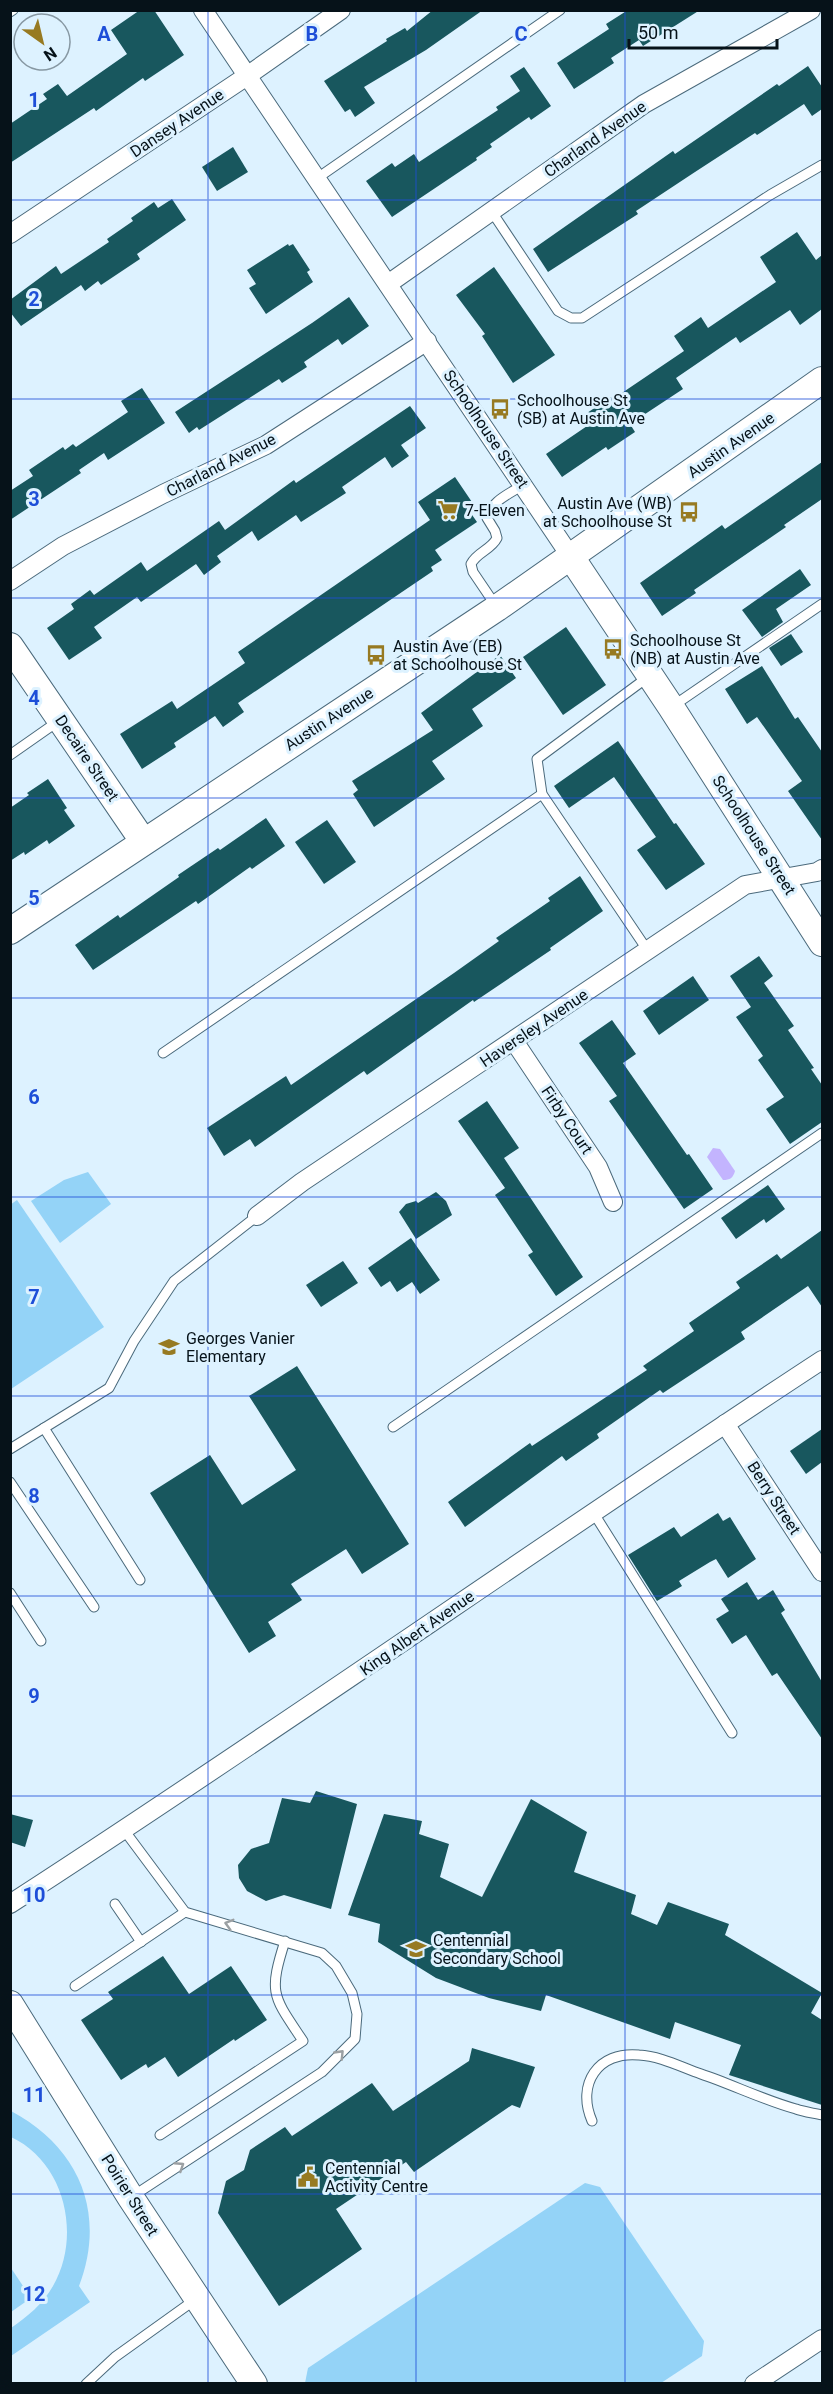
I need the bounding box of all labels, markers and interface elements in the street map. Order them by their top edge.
north arrow [12,12,72,72]
scale bar [629,12,778,50]
text: A [97,22,111,46]
text: B [306,22,318,46]
text: C [514,22,528,46]
text: 50 m [638,22,678,43]
text: N [40,43,60,65]
street label: Dansey Avenue [127,85,227,161]
text: 1 [28,88,40,112]
street label: Charland Avenue [540,97,650,181]
text: 2 [28,287,40,311]
street label: Schoolhouse Street [439,366,533,492]
place label: Schoolhouse St (SB) at Austin Ave [517,391,645,428]
bus stop icon: Schoolhouse St (SB) at Austin Ave [488,397,512,421]
street label: Austin Avenue [684,408,778,482]
street label: Charland Avenue [163,429,279,501]
text: 3 [28,487,40,511]
place label: Austin Ave (WB) at Schoolhouse St [543,494,672,531]
supermarket icon: 7-Eleven [436,498,460,522]
bus stop icon: Austin Ave (WB) at Schoolhouse St [677,500,701,524]
place label: 7-Eleven [465,501,525,520]
place label: Schoolhouse St (NB) at Austin Ave [630,631,760,668]
place label: Austin Ave (EB) at Schoolhouse St [393,637,522,674]
bus stop icon: Schoolhouse St (NB) at Austin Ave [601,637,625,661]
bus stop icon: Austin Ave (EB) at Schoolhouse St [364,643,388,667]
street label: Austin Avenue [281,683,377,755]
text: 4 [28,686,40,710]
street label: Decaire Street [51,711,123,805]
street label: Schoolhouse Street [708,772,800,898]
text: 5 [28,886,40,910]
street label: Haversley Avenue [476,985,592,1071]
street label: Firby Court [537,1082,597,1158]
text: 6 [28,1085,40,1109]
text: 7 [28,1285,40,1309]
place label: Georges Vanier Elementary [186,1329,295,1366]
school or university icon: Georges Vanier Elementary [157,1335,181,1359]
street label: Berry Street [743,1458,805,1538]
text: 8 [28,1484,40,1508]
street label: King Albert Avenue [356,1587,478,1679]
text: 9 [28,1684,40,1708]
text: 10 [23,1883,45,1907]
one-way arrow [224,1919,235,1931]
place label: Centennial Secondary School [433,1931,561,1968]
school or university icon: Centennial Secondary School [404,1937,428,1961]
one-way arrow [332,2051,343,2062]
text: 11 [23,2083,45,2107]
street label: Poirier Street [97,2151,163,2239]
place label: Centennial Activity Centre [325,2159,428,2196]
one-way arrow [174,2162,185,2173]
public building icon: Centennial Activity Centre [296,2165,320,2189]
text: 12 [23,2282,45,2306]

